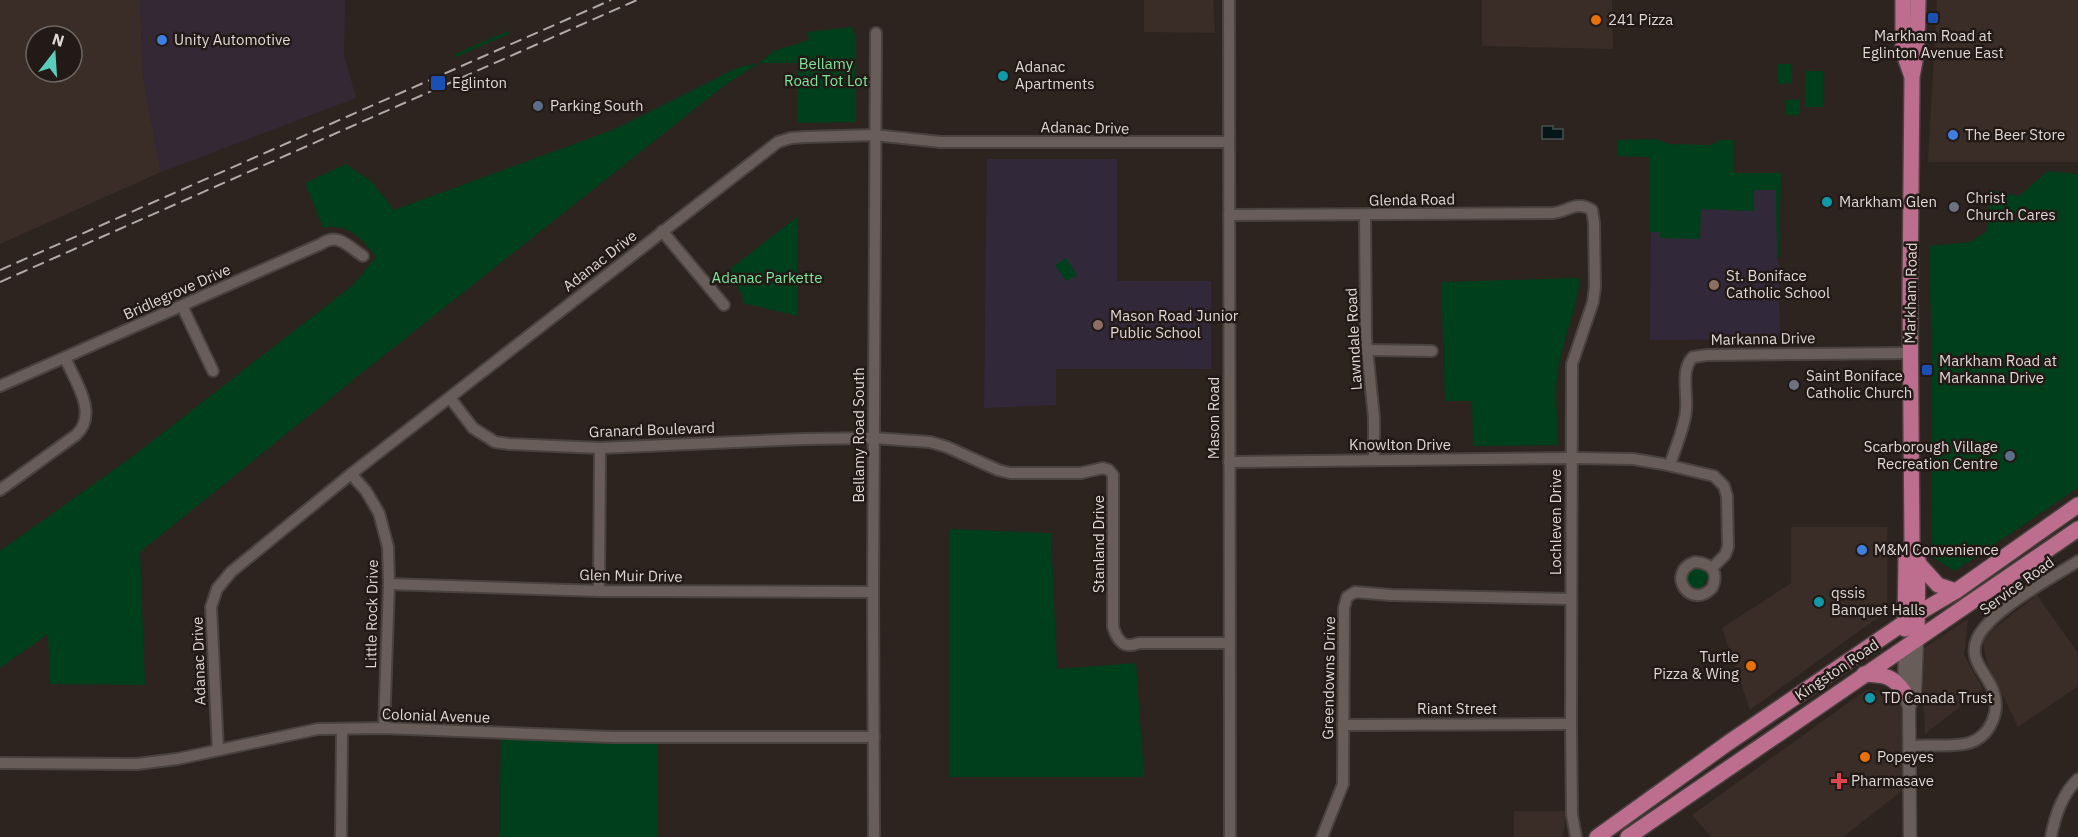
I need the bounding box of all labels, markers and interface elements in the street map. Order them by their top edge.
place label: 241 Pizza [1608,10,1673,29]
marker: Markham Road at Eglinton Avenue East [1926,11,1940,25]
marker: 241 Pizza [1589,13,1603,27]
north arrow [24,24,84,84]
place label: Markham Road at Eglinton Avenue East [1862,26,2004,62]
text: N [50,28,67,51]
place label: Unity Automotive [174,30,290,49]
marker: Unity Automotive [155,33,169,47]
park label: Bellamy Road Tot Lot [784,54,868,90]
place label: Adanac Apartments [1015,57,1095,93]
marker: Adanac Apartments [996,69,1010,83]
place label: Eglinton [452,73,507,92]
marker: Eglinton [429,74,447,92]
place label: Parking South [550,96,644,115]
marker: Parking South [531,99,545,113]
street label: Adanac Drive [1040,117,1130,138]
place label: The Beer Store [1965,125,2065,144]
marker: The Beer Store [1946,128,1960,142]
place label: Christ Church Cares [1966,188,2056,224]
street label: Glenda Road [1369,189,1455,210]
place label: Markham Glen [1839,192,1937,211]
marker: Markham Glen [1820,195,1834,209]
marker: Christ Church Cares [1947,200,1961,214]
street label: Adanac Drive [559,226,641,295]
street label: Markham Road [1900,242,1921,344]
street label: Bridlegrove Drive [120,259,233,324]
place label: St. Boniface Catholic School [1726,266,1830,302]
park label: Adanac Parkette [712,268,822,287]
marker: St. Boniface Catholic School [1707,278,1721,292]
street label: Lawndale Road [1341,287,1366,391]
place label: Mason Road Junior Public School [1110,306,1239,342]
marker: Mason Road Junior Public School [1091,318,1105,332]
street label: Markanna Drive [1710,328,1816,349]
place label: Markham Road at Markanna Drive [1939,351,2057,387]
marker: Markham Road at Markanna Drive [1920,363,1934,377]
place label: Saint Boniface Catholic Church [1806,366,1912,402]
street label: Bellamy Road South [849,367,868,503]
street label: Mason Road [1204,377,1223,459]
marker: Saint Boniface Catholic Church [1787,378,1801,392]
street label: Granard Boulevard [589,418,715,441]
street label: Knowlton Drive [1349,435,1451,454]
place label: Scarborough Village Recreation Centre [1864,437,1998,473]
marker: Scarborough Village Recreation Centre [2003,449,2017,463]
street label: Lochleven Drive [1546,469,1565,575]
street label: Stanland Drive [1089,495,1108,593]
place label: M&M Convenience [1874,540,1999,559]
marker: M&M Convenience [1855,543,1869,557]
street label: Service Road [1976,552,2058,619]
street label: Little Rock Drive [361,559,382,669]
street label: Glen Muir Drive [579,565,683,586]
place label: qssis Banquet Halls [1831,583,1926,619]
marker: qssis Banquet Halls [1812,595,1826,609]
street label: Adanac Drive [187,616,210,706]
street label: Greendowns Drive [1318,616,1339,740]
street label: Kingston Road [1791,635,1882,705]
place label: Turtle Pizza & Wing [1653,647,1739,683]
marker: Turtle Pizza & Wing [1744,659,1758,673]
place label: TD Canada Trust [1882,688,1993,707]
marker: TD Canada Trust [1863,691,1877,705]
street label: Riant Street [1417,699,1497,718]
street label: Colonial Avenue [382,704,490,727]
place label: Popeyes [1877,747,1934,766]
marker: Popeyes [1858,750,1872,764]
place label: Pharmasave [1851,771,1934,790]
marker: Pharmasave [1832,774,1846,788]

